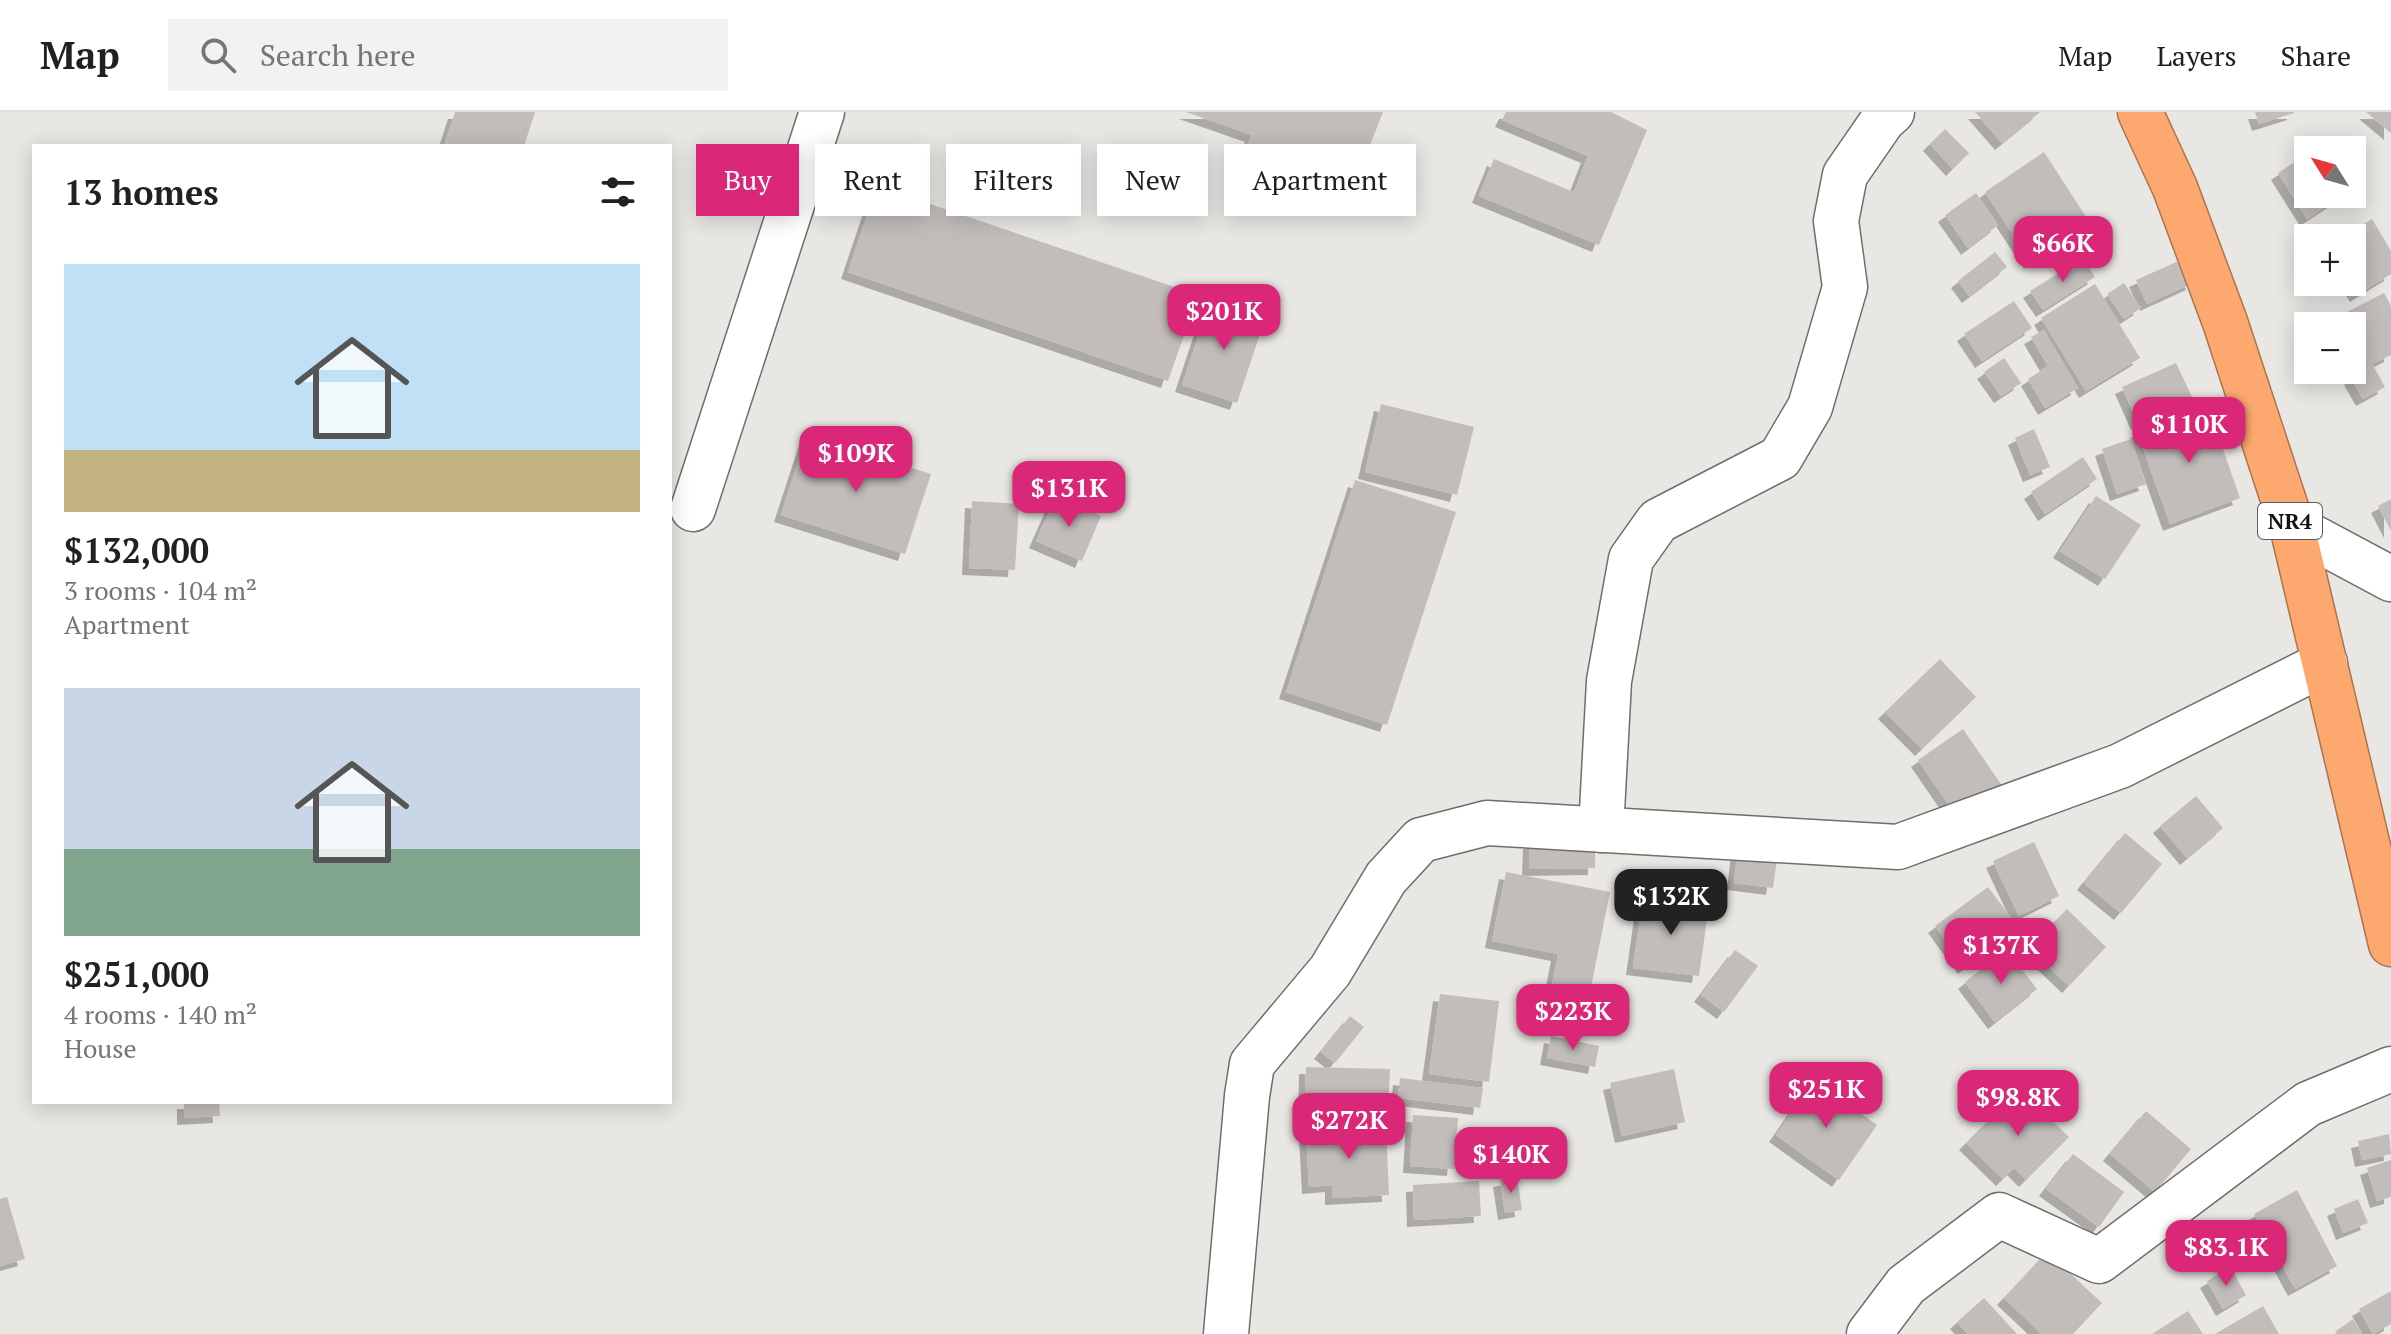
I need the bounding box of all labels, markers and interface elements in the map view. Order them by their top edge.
search box [168,19,728,91]
text: Map [40,30,120,80]
icon: search [196,33,240,77]
text: Search here [260,35,416,75]
text: Map [2058,37,2112,74]
text: Layers [2156,37,2237,74]
text: Share [2281,37,2351,74]
north arrow [2294,136,2366,208]
map controls [2294,136,2366,384]
chip: Buy [696,144,799,216]
chip: Rent [815,144,930,216]
chip: Filters [946,144,1081,216]
chip: New [1097,144,1208,216]
chip: Apartment [1224,144,1416,216]
text: 13 homes [64,170,219,215]
icon: filters [596,170,640,214]
pin: $66K [2016,216,2110,284]
button: + [2294,224,2366,296]
text: $66K [2032,225,2094,259]
pin: $201K [1168,284,1280,352]
text: $201K [1185,293,1263,327]
button: − [2294,312,2366,384]
icon: home [280,316,424,460]
pin: $110K [2133,397,2245,465]
text: $110K [2150,406,2228,440]
pin: $109K [800,426,912,494]
text: $109K [817,435,895,469]
pin: $131K [1013,461,1125,529]
text: $131K [1030,470,1108,504]
road number: NR4 [2258,503,2322,539]
text: $132,000 [64,528,209,573]
text: 3 rooms · 104 m² [64,573,257,607]
text: Apartment [64,607,190,641]
icon: home [280,740,424,884]
pin: $132K [1615,869,1727,937]
text: $132K [1632,878,1710,912]
pin: $137K [1945,918,2057,986]
text: $137K [1962,927,2040,961]
text: $251,000 [64,952,209,997]
pin: $223K [1517,984,1629,1052]
text: $223K [1534,993,1612,1027]
text: 4 rooms · 140 m² [64,997,257,1031]
text: House [64,1031,137,1065]
pin: $251K [1770,1062,1882,1130]
pin: $98.8K [1953,1070,2083,1138]
text: $251K [1787,1071,1865,1105]
text: $98.8K [1976,1079,2060,1113]
pin: $272K [1293,1093,1405,1161]
text: $272K [1310,1102,1388,1136]
pin: $140K [1455,1127,1567,1195]
text: $140K [1472,1136,1550,1170]
pin: $83.1K [2161,1220,2291,1288]
text: $83.1K [2184,1229,2268,1263]

